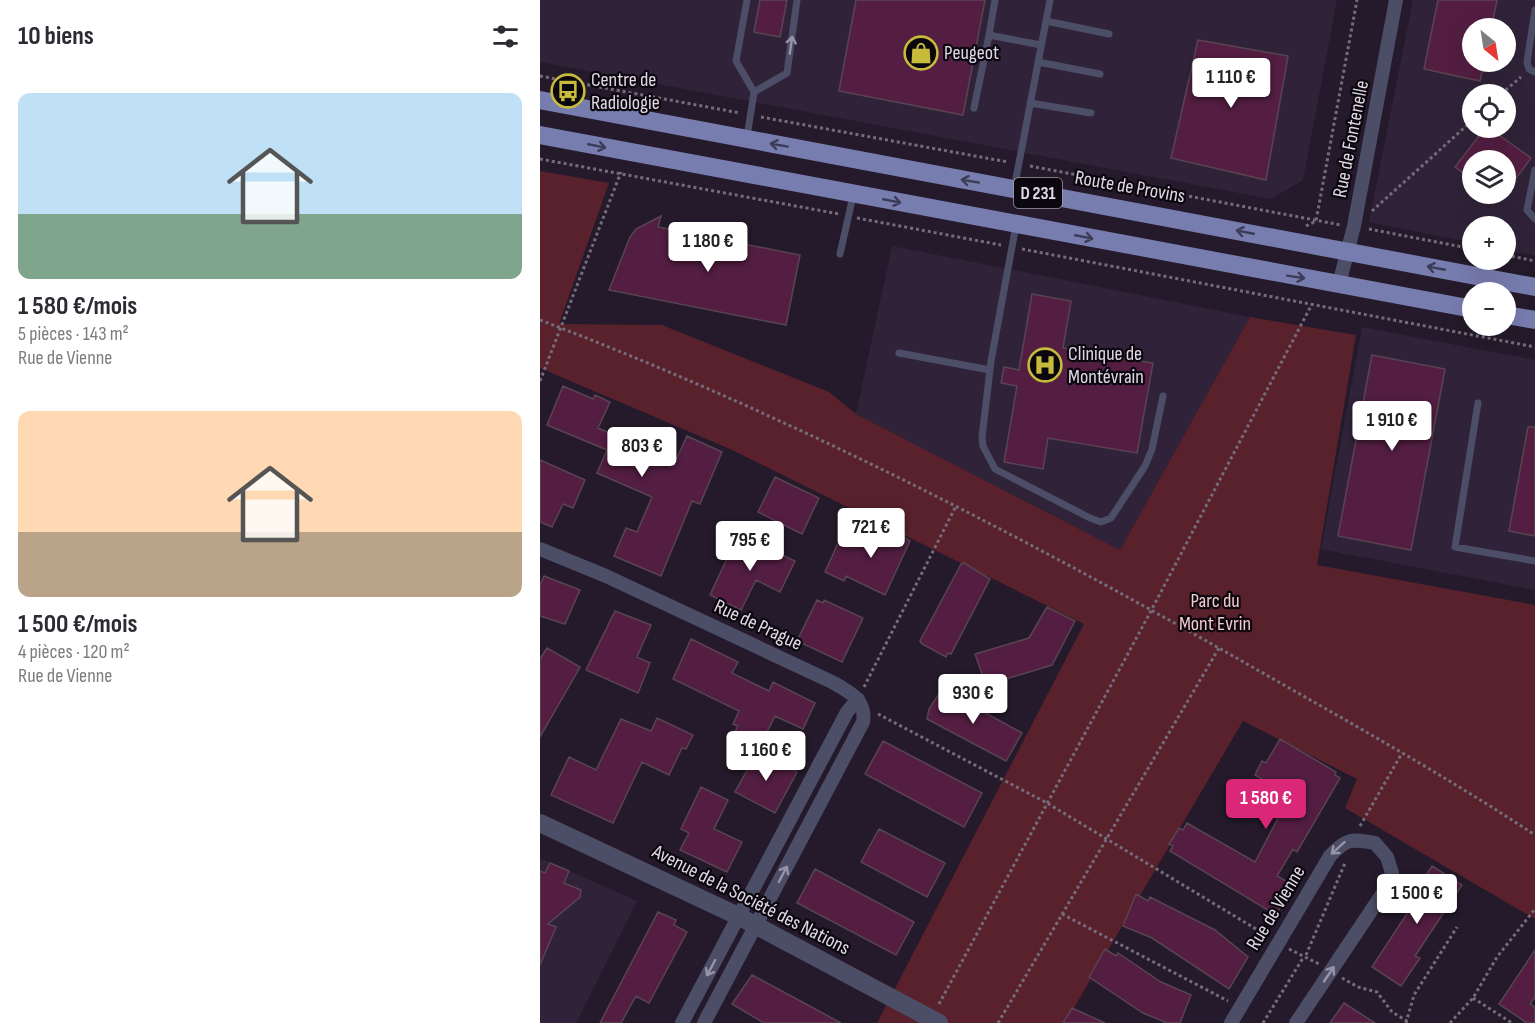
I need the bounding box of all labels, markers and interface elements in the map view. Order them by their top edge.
north arrow [1462,18,1516,72]
map controls [1462,18,1516,336]
icon: filters [489,20,522,53]
text: 10 biens [18,21,94,52]
shop icon: Peugeot [903,35,939,71]
one-way arrow [785,36,796,55]
place label: Peugeot [944,41,999,65]
pin: 1 110 € [1176,58,1286,109]
text: 1 110 € [1206,65,1256,89]
place label: Centre de Radiologie [591,68,660,115]
bus stop icon: Centre de Radiologie [550,73,586,109]
street label: Rue de Fontenelle [1328,78,1374,200]
button: locate [1462,84,1516,138]
icon: home [216,132,324,240]
one-way arrow [769,139,789,150]
one-way arrow [587,141,607,152]
button: layers [1462,150,1516,204]
street label: Route de Provins [1073,165,1187,209]
one-way arrow [961,175,981,186]
road number: D 231 [1014,178,1062,208]
one-way arrow [882,196,902,207]
button: + [1462,216,1516,270]
pin: 1 180 € [653,222,763,273]
one-way arrow [1235,226,1255,237]
text: 1 180 € [682,229,734,253]
one-way arrow [1074,232,1093,243]
one-way arrow [1427,262,1447,273]
one-way arrow [1286,271,1306,282]
button: − [1462,282,1516,336]
text: 1 580 €/mois [18,291,137,322]
text: 5 pièces · 143 m² [18,322,129,346]
place label: Clinique de Montévrain [1068,342,1144,389]
text: Rue de Vienne [18,346,112,370]
hospital icon: Clinique de Montévrain [1027,347,1063,383]
pin: 1 910 € [1337,401,1447,452]
text: 1 910 € [1366,408,1418,432]
pin: 803 € [600,427,684,478]
text: 803 € [621,434,663,458]
icon: home [216,450,324,558]
pin: 721 € [829,508,913,559]
text: 721 € [852,515,890,539]
pin: 795 € [708,521,792,572]
text: 795 € [730,528,770,552]
park label: Parc du Mont Evrin [1179,589,1251,636]
street label: Rue de Prague [710,594,806,656]
text: 1 500 €/mois [18,609,137,640]
text: 4 pièces · 120 m² [18,640,130,664]
text: Rue de Vienne [18,664,112,688]
pin: 930 € [931,674,1015,725]
text: 930 € [952,681,994,705]
pin: 1 160 € [711,731,821,782]
text: 1 160 € [740,738,792,762]
pin: 1 580 € [1211,779,1321,830]
text: 1 580 € [1240,786,1292,810]
street label: Avenue de la Société des Nations [647,839,854,960]
one-way arrow [1331,841,1347,855]
street label: Rue de Vienne [1241,861,1311,955]
one-way arrow [778,865,789,883]
pin: 1 500 € [1362,874,1472,925]
text: 1 500 € [1391,881,1443,905]
one-way arrow [705,959,716,977]
one-way arrow [1323,967,1335,983]

